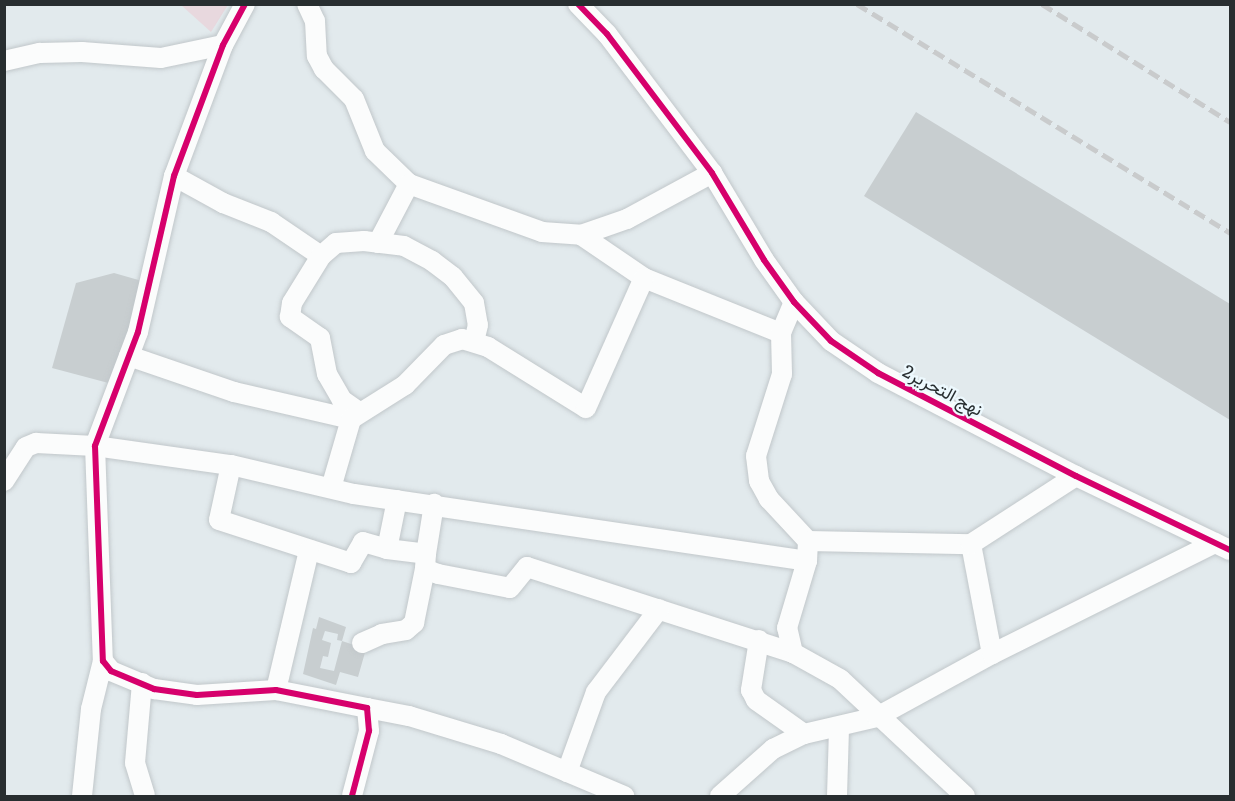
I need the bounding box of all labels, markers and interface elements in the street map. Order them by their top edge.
street label: نهج التحرير2 [899,360,987,420]

